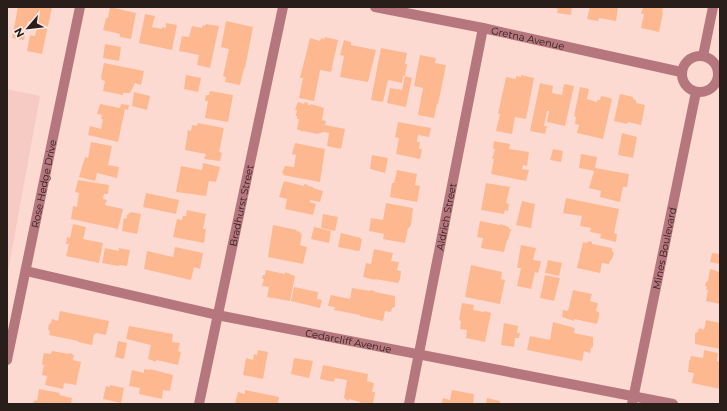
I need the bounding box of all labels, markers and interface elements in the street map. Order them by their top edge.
north arrow [8,8,48,48]
street label: Gretna Avenue [490,24,566,53]
text: N [11,25,27,40]
street label: Rose Hedge Drive [28,139,59,229]
street label: Bradhurst Street [227,163,256,248]
street label: Aldrich Street [433,182,459,252]
street label: Mines Boulevard [650,206,679,291]
street label: Cedarcliff Avenue [304,326,393,356]

